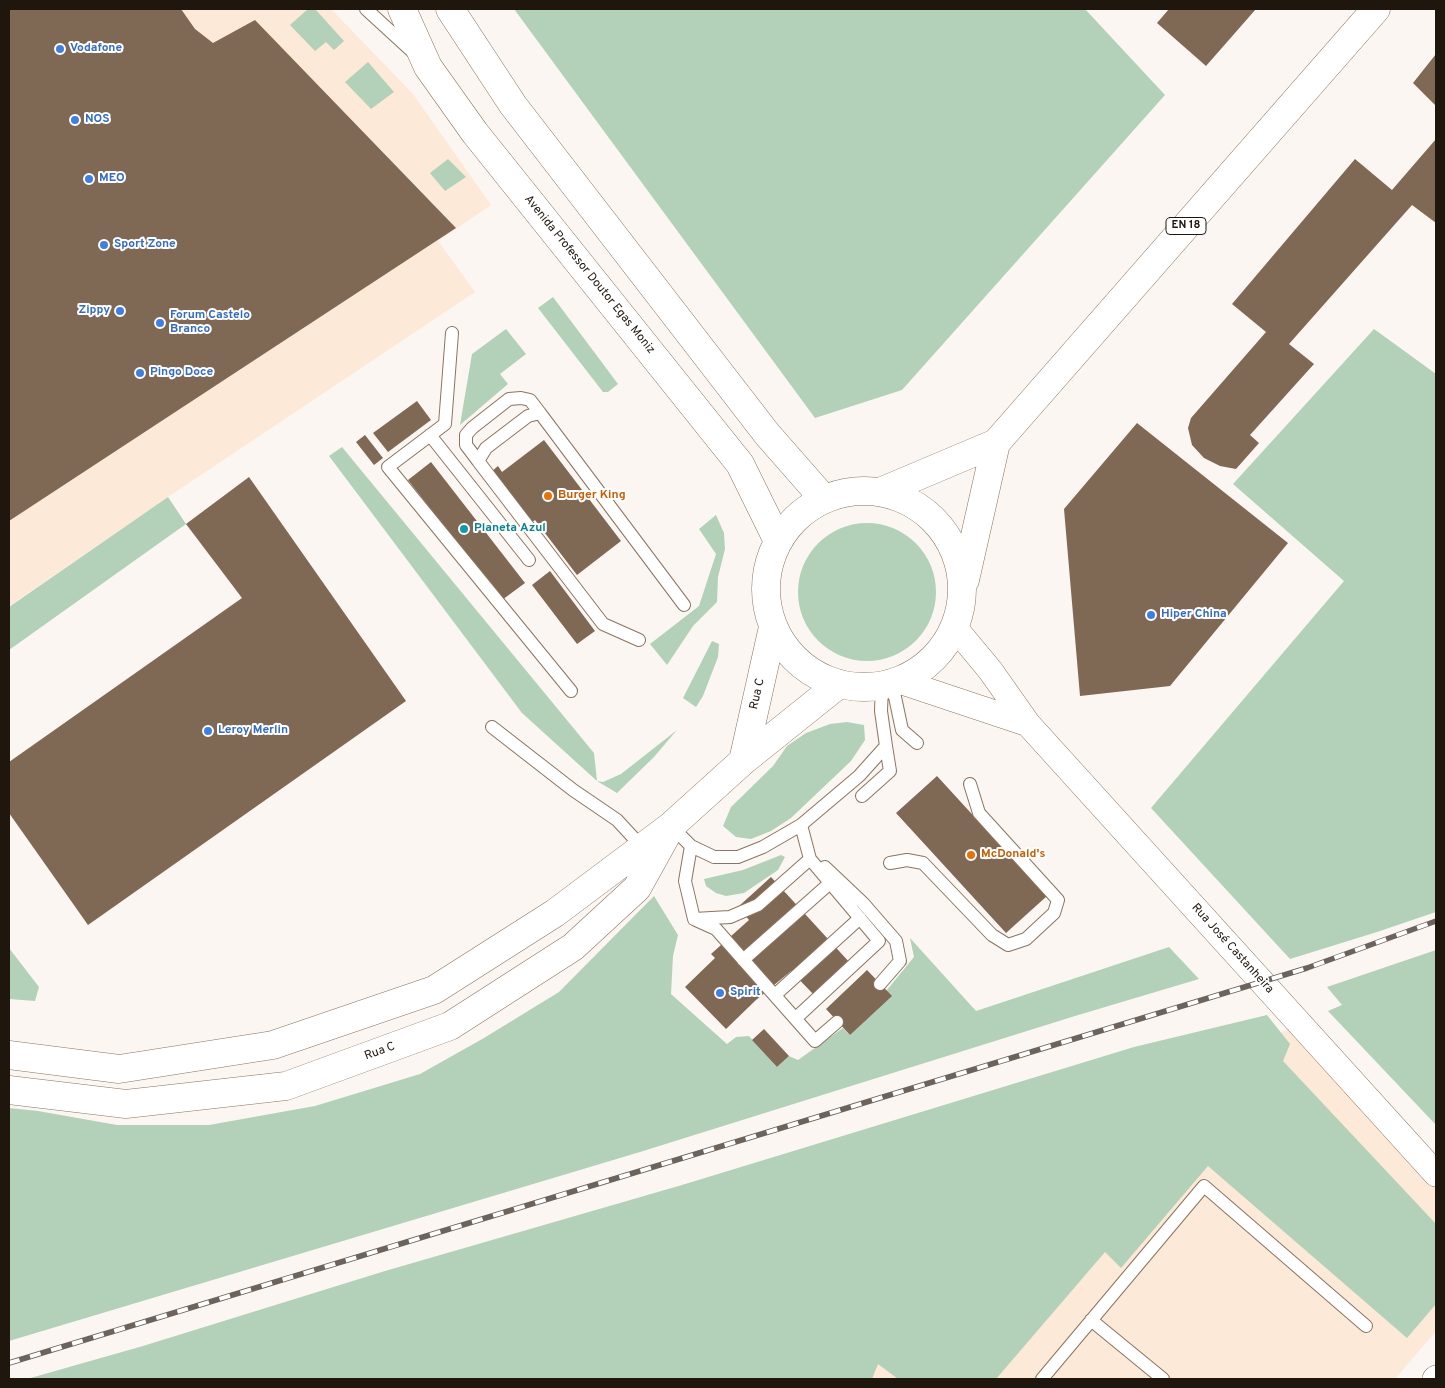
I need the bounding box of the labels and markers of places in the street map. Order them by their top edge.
place label: Vodafone [70,42,122,56]
marker: Vodafone [54,43,66,55]
place label: NOS [85,113,110,127]
marker: NOS [69,114,81,126]
place label: MEO [99,172,125,186]
marker: MEO [83,173,95,185]
place label: Sport Zone [114,238,176,252]
marker: Sport Zone [98,239,110,251]
place label: Zippy [79,304,110,318]
marker: Zippy [114,305,126,317]
place label: Forum Castelo Branco [170,309,250,337]
marker: Forum Castelo Branco [154,317,166,329]
place label: Pingo Doce [150,366,213,380]
marker: Pingo Doce [134,367,146,379]
place label: Burger King [558,489,626,503]
marker: Burger King [542,490,554,502]
place label: Planeta Azul [474,522,546,536]
marker: Planeta Azul [458,523,470,535]
place label: Hiper China [1161,608,1227,622]
marker: Hiper China [1145,609,1157,621]
place label: Leroy Merlin [218,724,288,738]
marker: Leroy Merlin [202,725,214,737]
place label: McDonald's [981,848,1045,862]
marker: McDonald's [965,849,977,861]
place label: Spirit [730,986,761,1000]
marker: Spirit [714,987,726,999]

